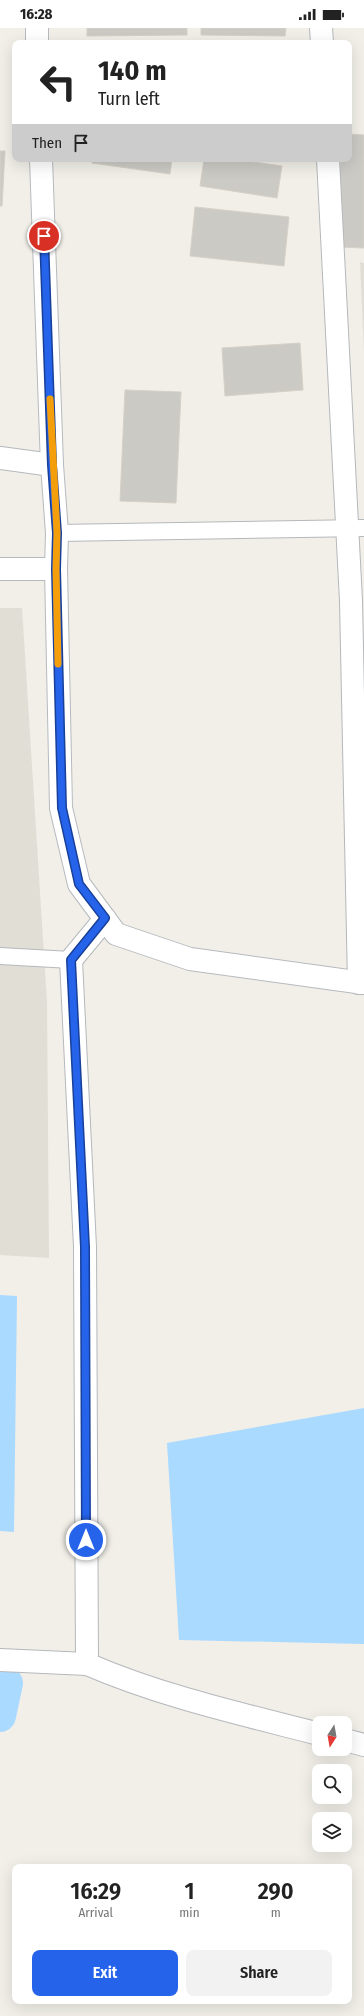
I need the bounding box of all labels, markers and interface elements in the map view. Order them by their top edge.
text: 16:28 [20,5,53,23]
text: 140 m [98,54,167,87]
icon: left [32,56,84,108]
text: Turn left [98,88,160,110]
icon: arrive [70,132,92,154]
text: Then [32,134,62,152]
pin [27,219,61,253]
icon: arrive [33,225,55,247]
position arrow [65,1519,107,1561]
north arrow [312,1716,352,1756]
map controls [312,1716,352,1852]
button: search [312,1764,352,1804]
button: layers [312,1812,352,1852]
text: 16:29 [70,1877,121,1905]
text: 1 [184,1877,194,1905]
text: 290 [258,1877,294,1905]
text: Arrival [78,1905,113,1920]
text: min [179,1905,199,1920]
text: m [271,1905,281,1920]
button: Exit [32,1950,178,1996]
button: Share [186,1950,332,1996]

